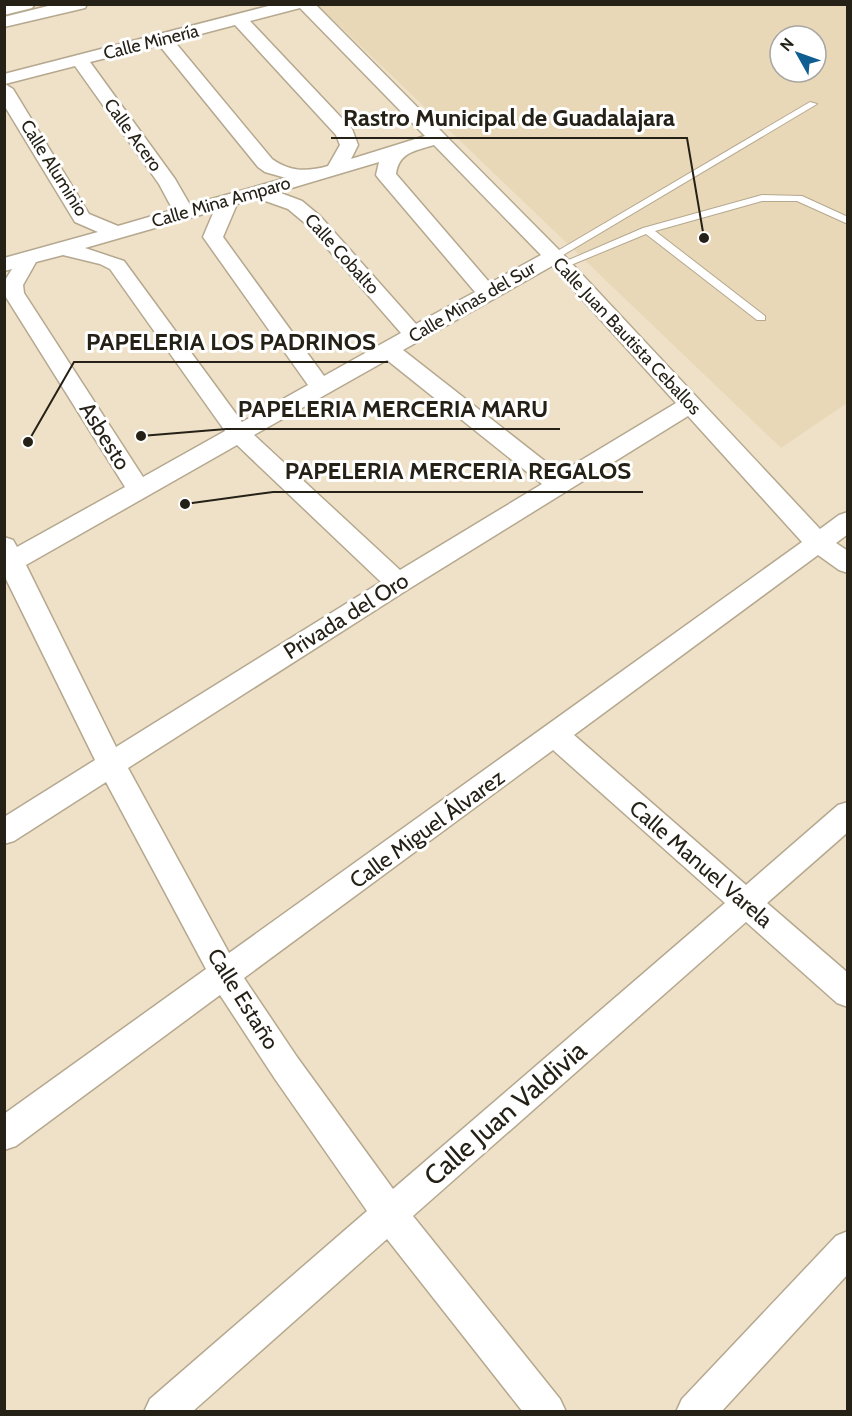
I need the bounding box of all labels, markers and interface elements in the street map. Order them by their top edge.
street label: Calle Minería [101,19,201,64]
north arrow [768,24,828,84]
text: N [776,34,798,55]
street label: Calle Acero [99,94,167,176]
callout: Rastro Municipal de Guadalajara [331,96,687,138]
text: Rastro Municipal de Guadalajara [343,103,675,132]
street label: Calle Aluminio [16,116,92,220]
street label: Calle Mina Amparo [149,172,293,232]
street label: Calle Cobalto [300,209,384,299]
street label: Calle Juan Bautista Ceballos [548,253,706,419]
street label: Calle Minas del Sur [405,257,540,347]
callout: PAPELERIA LOS PADRINOS [74,320,388,362]
text: PAPELERIA LOS PADRINOS [86,327,376,356]
callout: PAPELERIA MERCERIA MARU [226,387,560,429]
text: PAPELERIA MERCERIA MARU [238,394,548,423]
street label: Asbesto [74,397,136,475]
callout: PAPELERIA MERCERIA REGALOS [273,450,643,492]
text: PAPELERIA MERCERIA REGALOS [285,456,631,485]
street label: Privada del Oro [279,567,413,665]
street label: Calle Miguel Álvarez [344,764,510,894]
street label: Calle Manuel Varela [624,794,778,934]
street label: Calle Estaño [201,943,285,1055]
street label: Calle Juan Valdivia [417,1034,593,1192]

